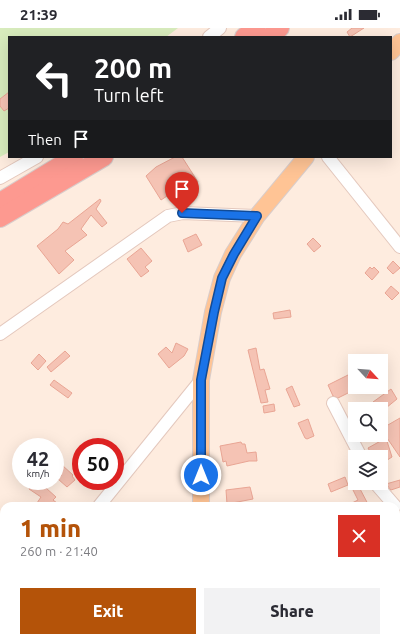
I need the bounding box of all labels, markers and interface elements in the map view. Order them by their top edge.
text: 21:39 [20,6,58,23]
icon: left [28,52,80,104]
text: 200 m [94,52,172,83]
text: Turn left [94,85,164,105]
icon: arrive [70,128,92,150]
text: Then [28,131,62,148]
pin [165,172,199,213]
icon: arrive [171,178,193,200]
north arrow [348,354,388,394]
map controls [348,354,388,490]
button: search [348,402,388,442]
speed limit sign: 50 [72,438,124,490]
text: 42 [27,447,49,470]
button: layers [348,450,388,490]
position arrow [180,454,222,496]
text: km/h [26,468,50,479]
text: 1 min [20,515,81,542]
button: close [338,515,380,557]
text: 260 m · 21:40 [20,544,98,558]
button: Exit [20,588,196,634]
button: Share [204,588,380,634]

